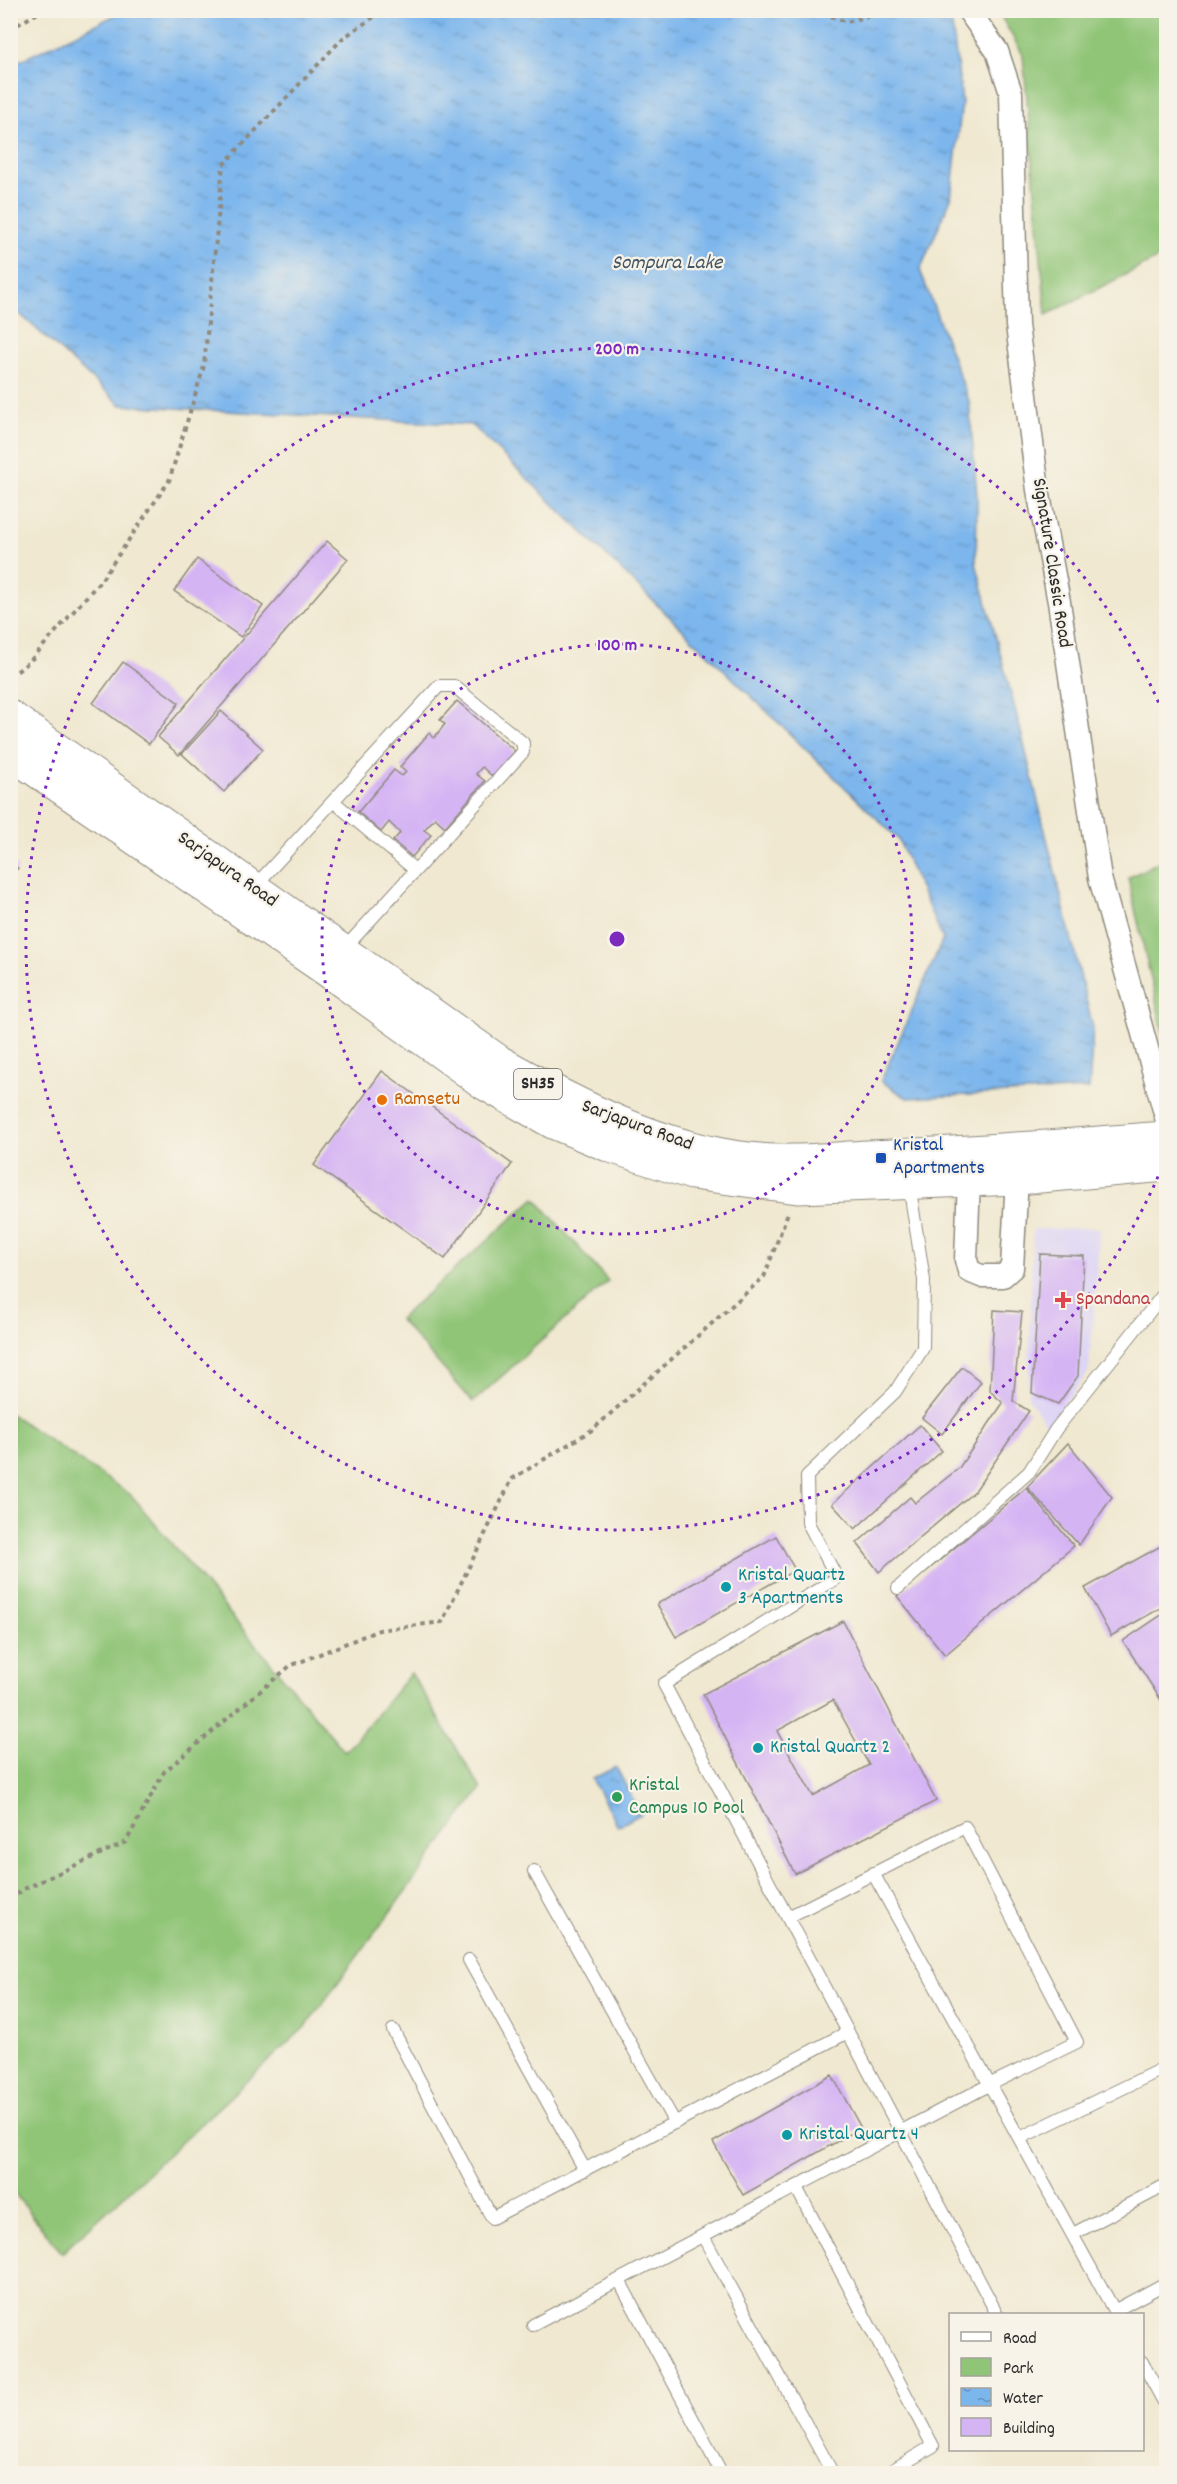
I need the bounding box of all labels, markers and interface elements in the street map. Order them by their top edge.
water label: Sompura Lake [612,249,724,279]
text: 200 m [595,338,639,363]
street label: Signature Classic Road [1024,476,1078,650]
text: 100 m [597,634,637,659]
street label: Sarjapura Road [171,825,283,915]
centre of rings [607,929,627,949]
road number: SH35 [514,1069,562,1099]
place label: Ramsetu [394,1086,460,1114]
marker: Ramsetu [375,1093,389,1107]
street label: Sarjapura Road [577,1093,697,1159]
place label: Kristal Apartments [893,1132,985,1183]
marker: Kristal Apartments [874,1151,888,1165]
place label: Spandana [1076,1286,1151,1314]
marker: Spandana [1054,1291,1072,1309]
place label: Kristal Quartz 3 Apartments [738,1562,845,1613]
marker: Kristal Quartz 3 Apartments [719,1580,733,1594]
place label: Kristal Quartz 2 [770,1734,890,1762]
marker: Kristal Quartz 2 [751,1741,765,1755]
place label: Kristal Campus 10 Pool [629,1772,745,1823]
marker: Kristal Campus 10 Pool [610,1790,624,1804]
place label: Kristal Quartz 4 [799,2121,919,2149]
marker: Kristal Quartz 4 [780,2128,794,2142]
legend [949,2313,1144,2451]
text: Road [1003,2327,1037,2352]
text: Park [1003,2357,1034,2382]
text: Water [1003,2387,1043,2412]
text: Building [1003,2417,1055,2442]

